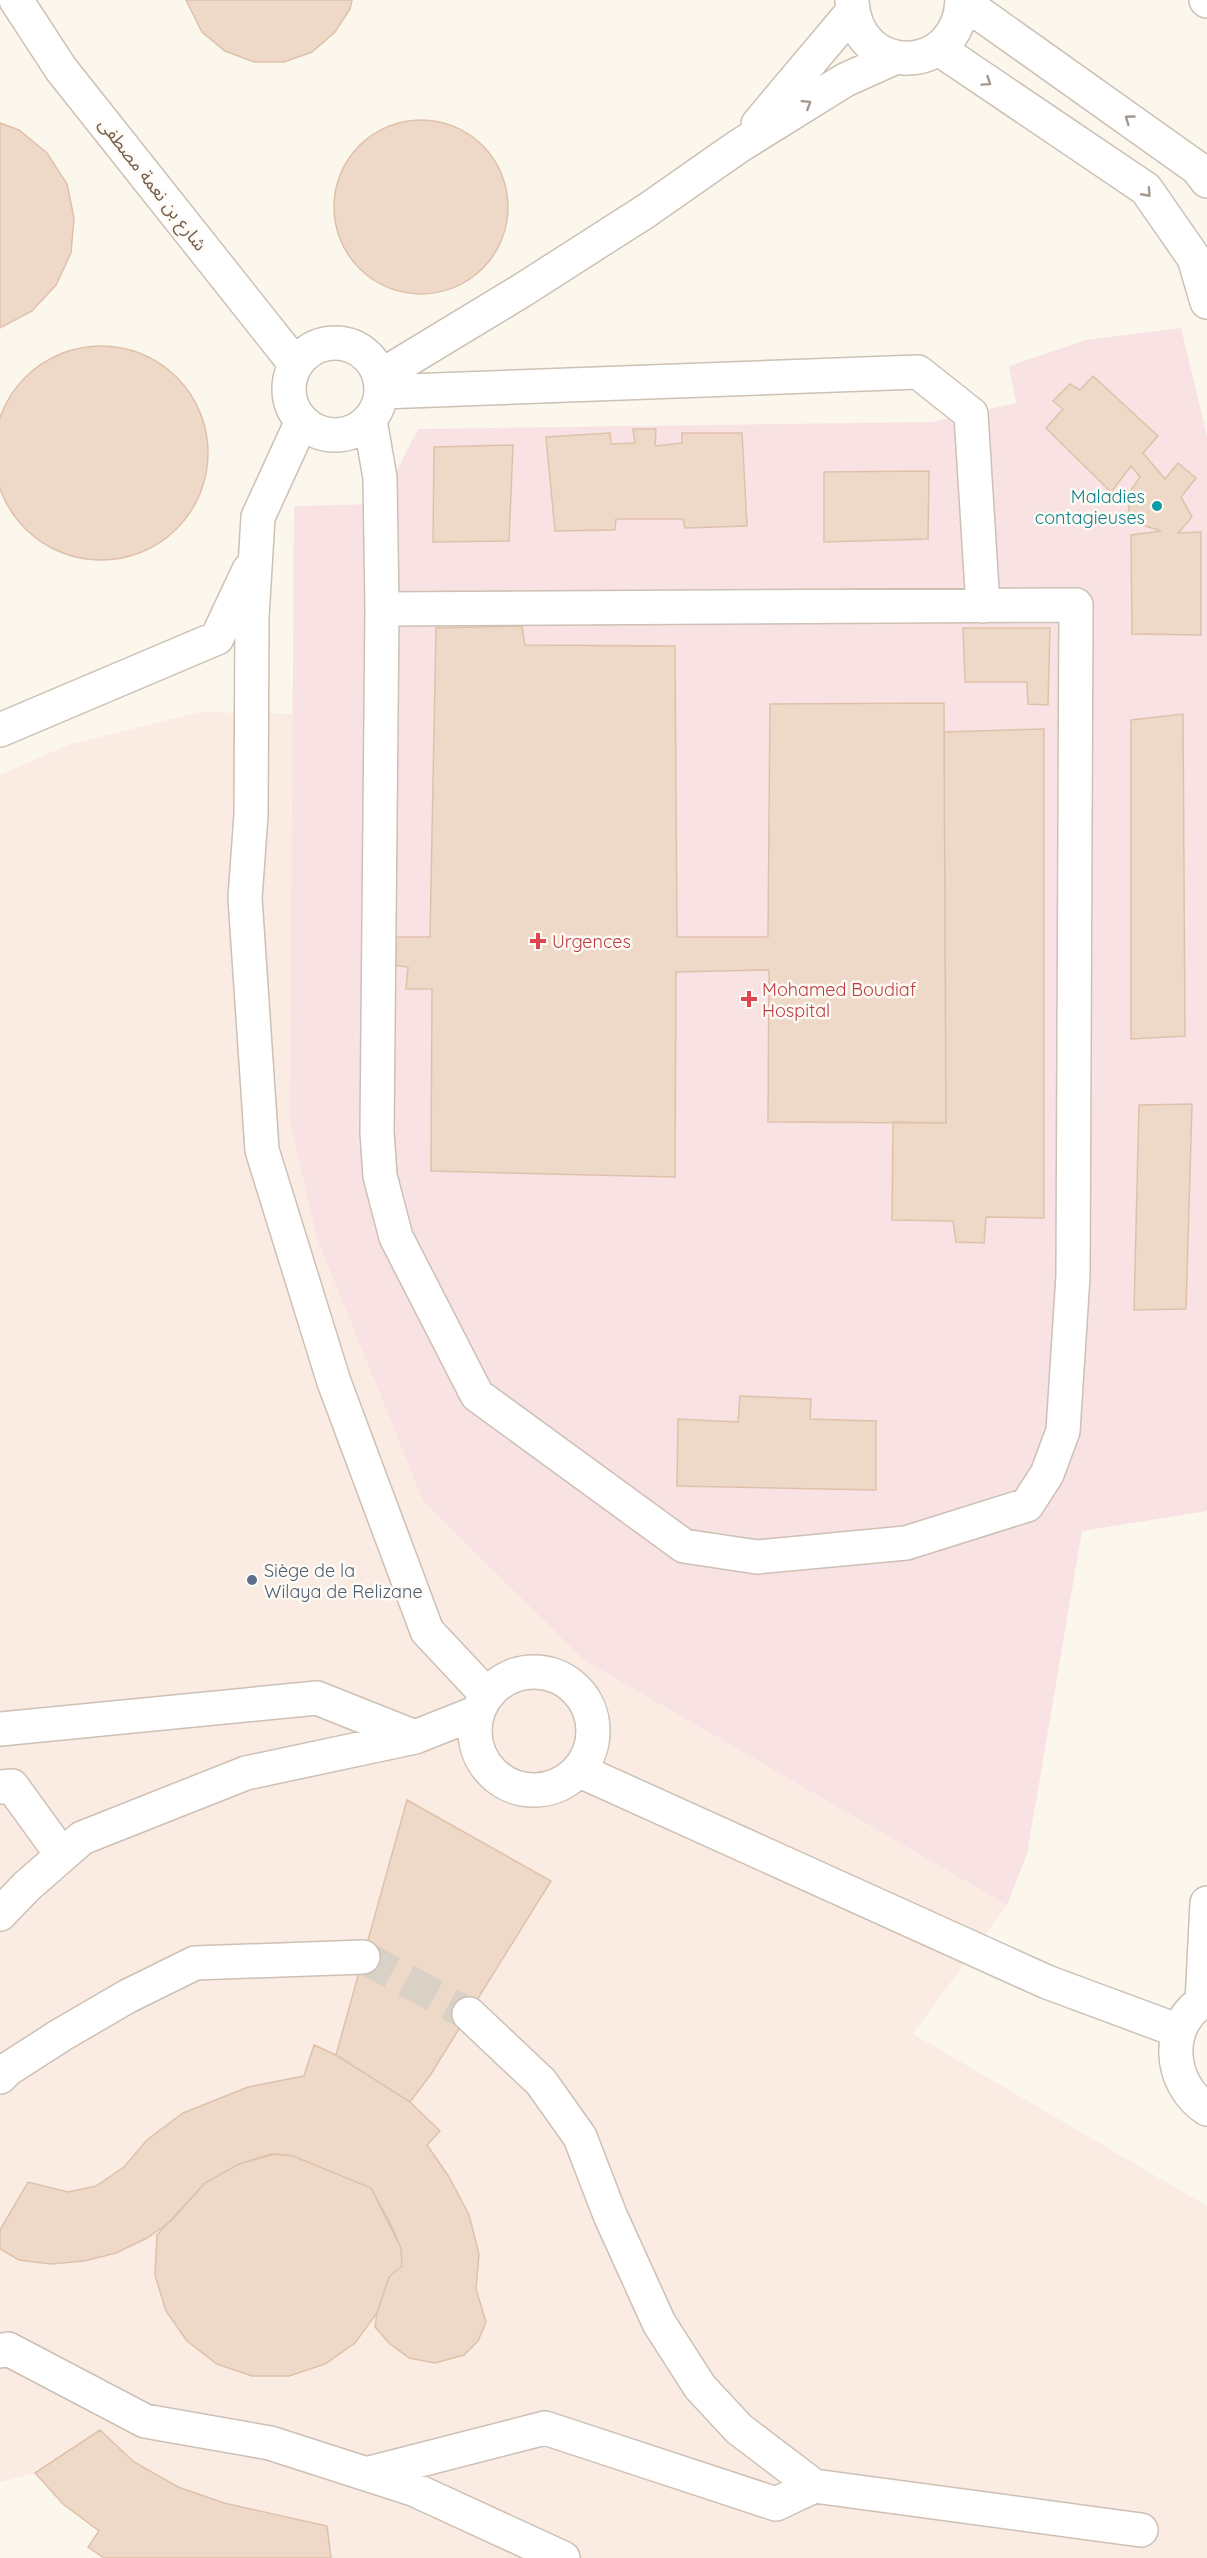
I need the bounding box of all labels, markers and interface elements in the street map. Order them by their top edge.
one-way arrow [981,75,992,86]
one-way arrow [800,100,811,111]
street label: شارع بن نعمة مصطفى [92,113,212,257]
one-way arrow [1125,115,1136,126]
one-way arrow [1140,187,1151,197]
place label: Maladies contagieuses [1035,485,1145,529]
marker: Maladies contagieuses [1150,499,1164,513]
place label: Urgences [552,930,631,953]
marker: Urgences [529,932,547,950]
place label: Mohamed Boudiaf Hospital [762,978,917,1022]
marker: Mohamed Boudiaf Hospital [740,990,758,1008]
place label: Siège de la Wilaya de Relizane [264,1559,423,1603]
marker: Siège de la Wilaya de Relizane [245,1573,259,1587]

